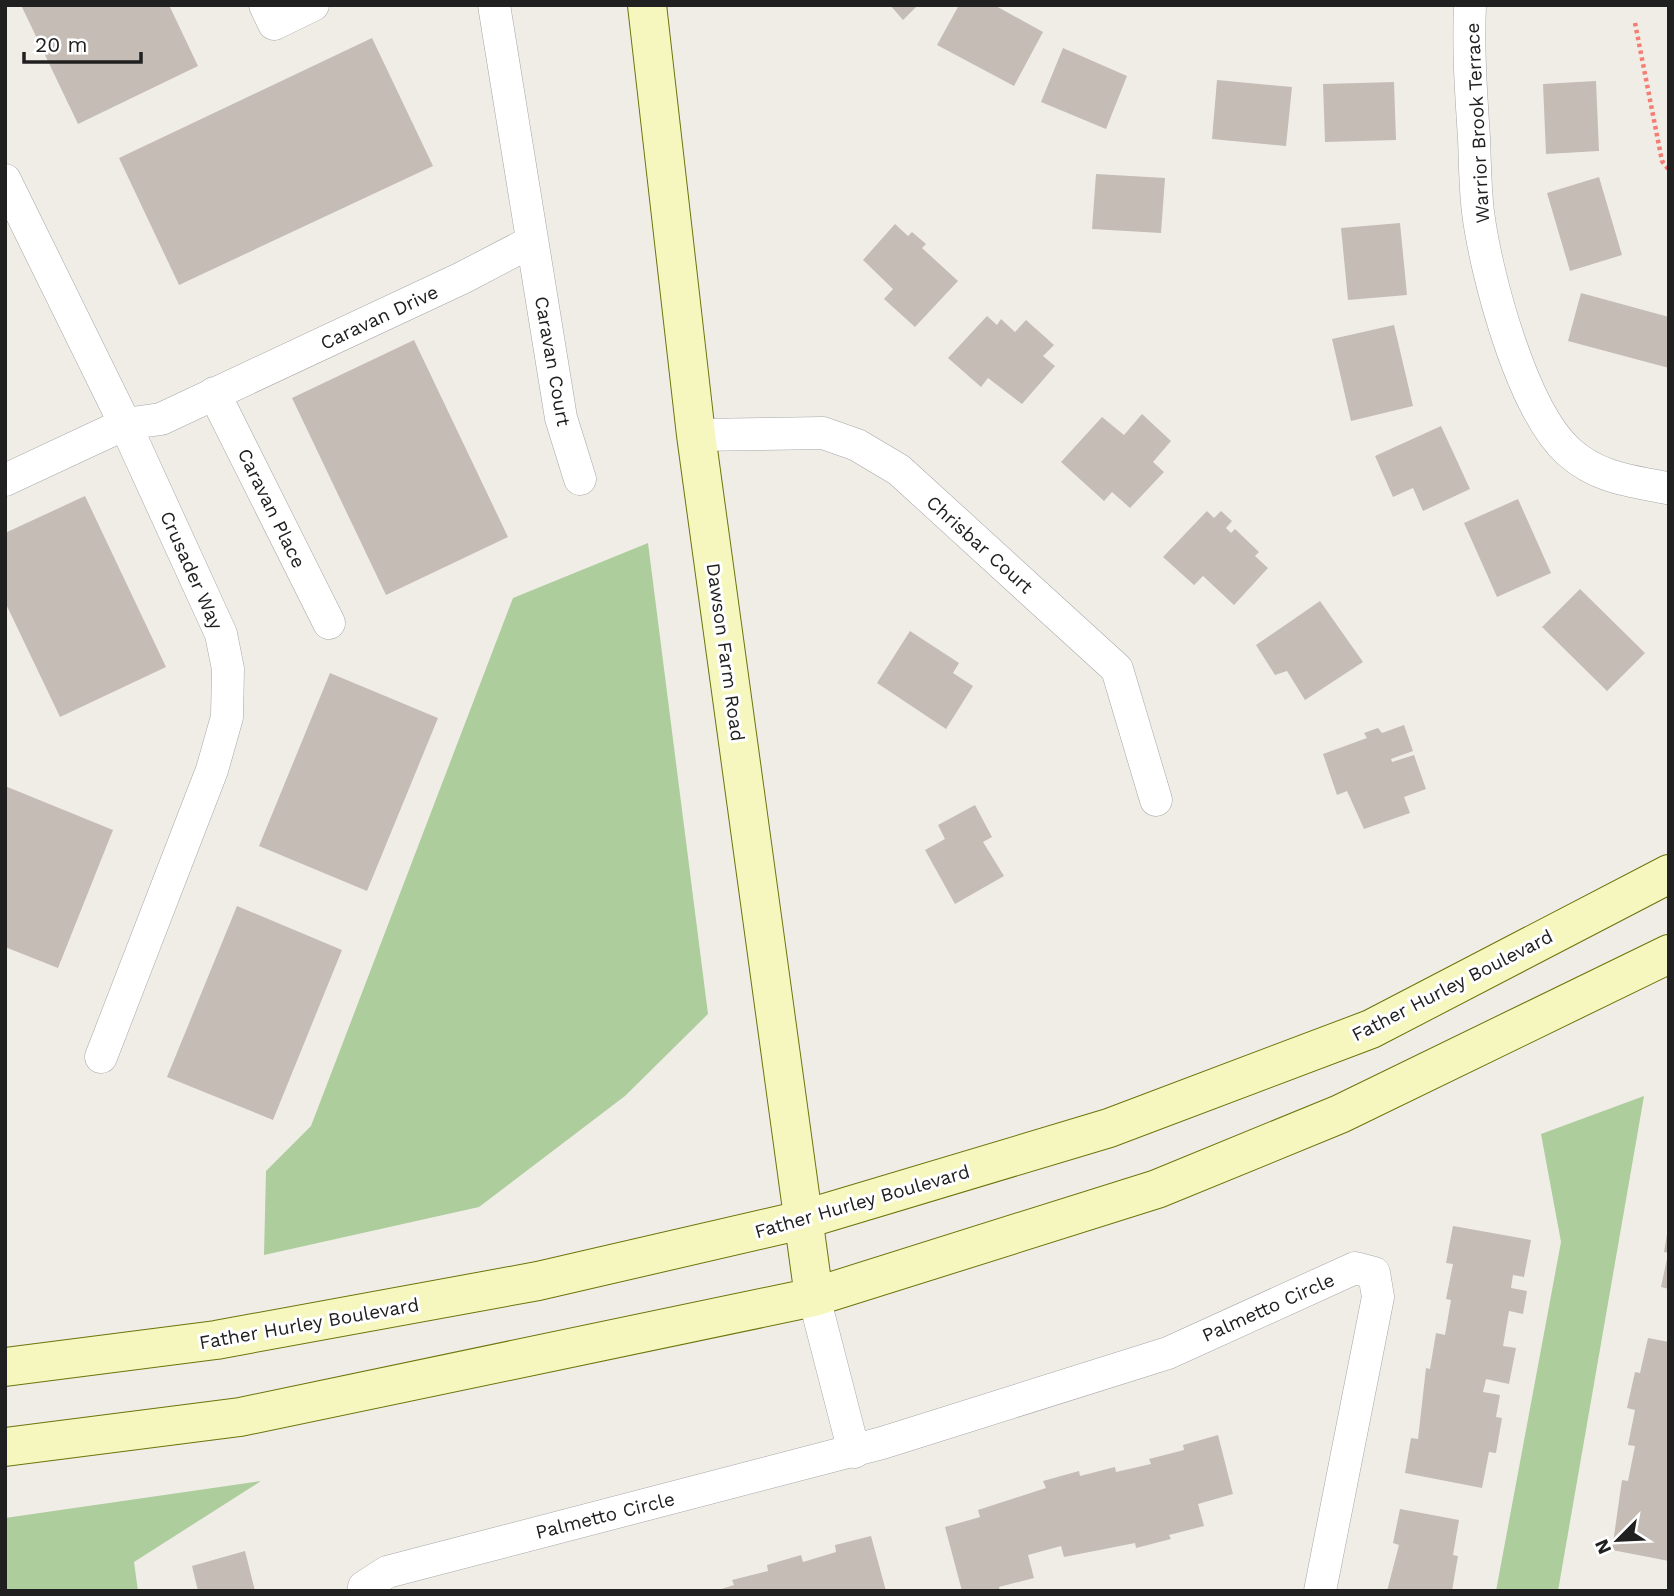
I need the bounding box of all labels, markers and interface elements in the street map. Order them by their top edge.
scale bar [24,21,142,65]
street label: Warrior Brook Terrace [1461,22,1494,224]
text: 20 m [35,32,87,57]
street label: Caravan Drive [317,280,442,355]
street label: Caravan Court [530,294,575,428]
street label: Caravan Place [233,445,310,572]
street label: Chrisbar Court [922,491,1038,598]
street label: Crusader Way [155,508,228,633]
street label: Dawson Farm Road [702,562,749,743]
street label: Father Hurley Boulevard [1348,925,1557,1046]
street label: Father Hurley Boulevard [752,1160,972,1243]
street label: Palmetto Circle [1198,1268,1338,1347]
street label: Father Hurley Boulevard [197,1293,421,1354]
street label: Palmetto Circle [533,1487,677,1544]
north arrow [1583,1505,1653,1575]
text: N [1590,1536,1616,1558]

